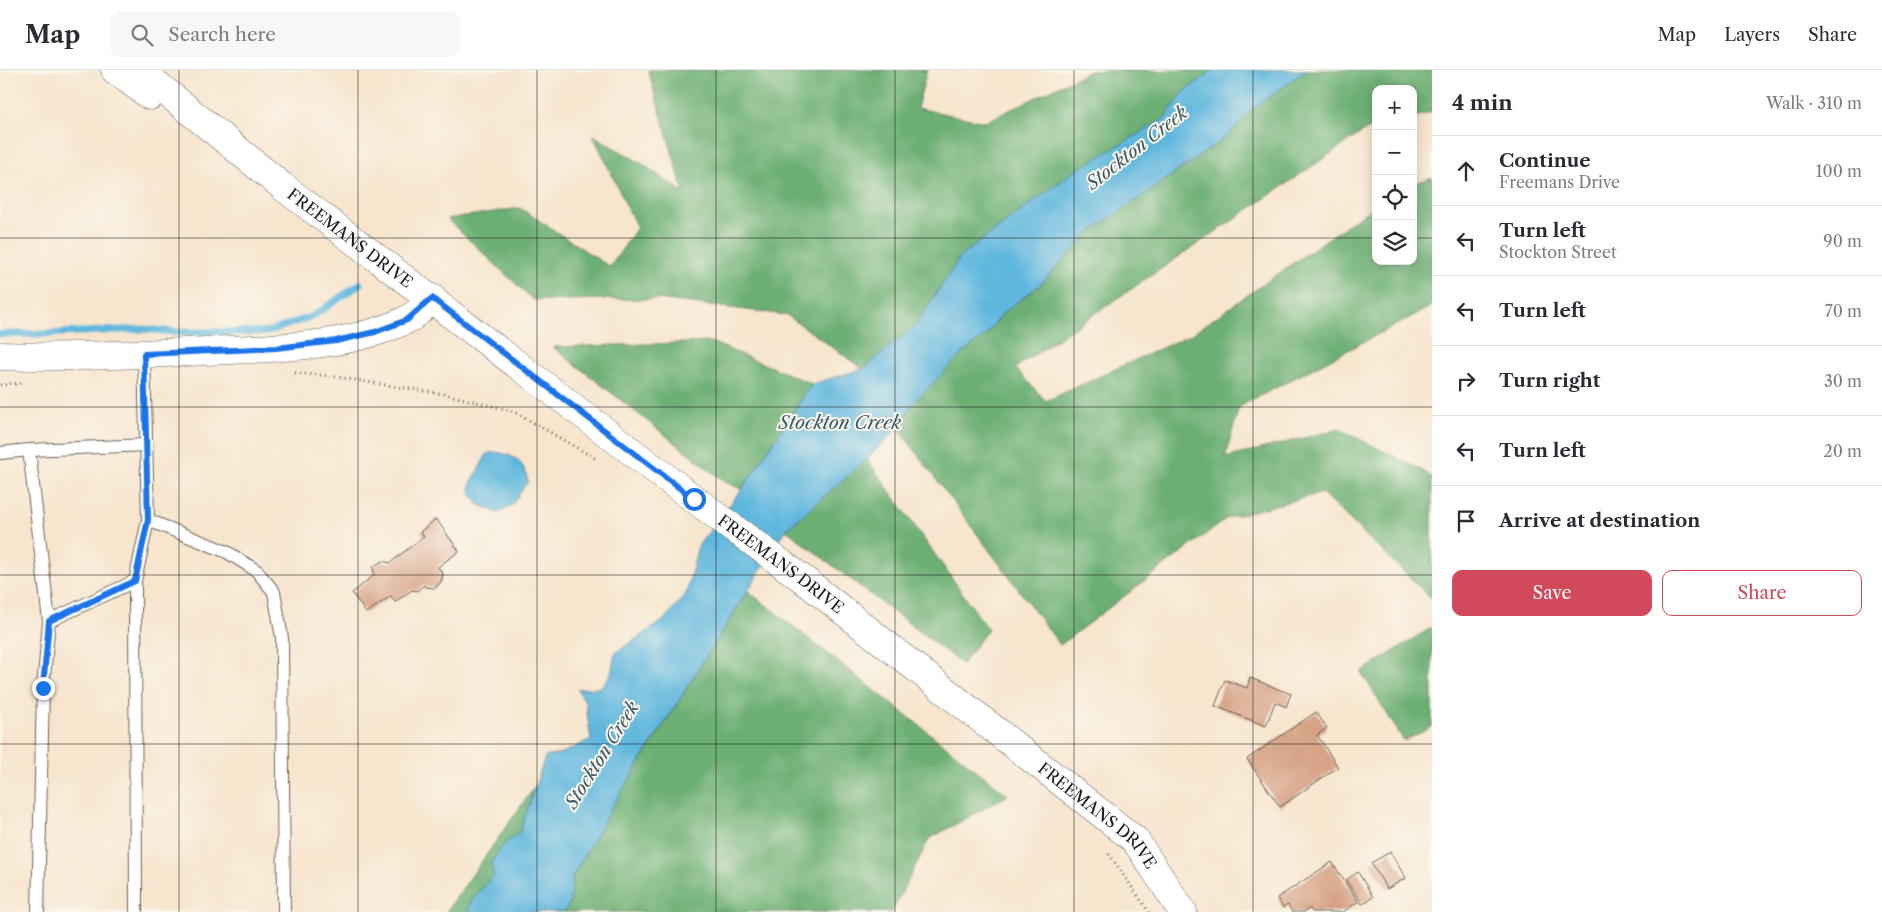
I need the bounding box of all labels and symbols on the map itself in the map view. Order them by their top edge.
water label: Stockton Creek [1081,101,1192,195]
street label: FREEMANS DRIVE [284,184,417,292]
water label: Stockton Creek [778,412,902,434]
route start [683,488,706,511]
street label: FREEMANS DRIVE [714,510,848,618]
route end [32,677,55,700]
water label: Stockton Creek [560,697,644,814]
street label: FREEMANS DRIVE [1034,758,1161,872]

